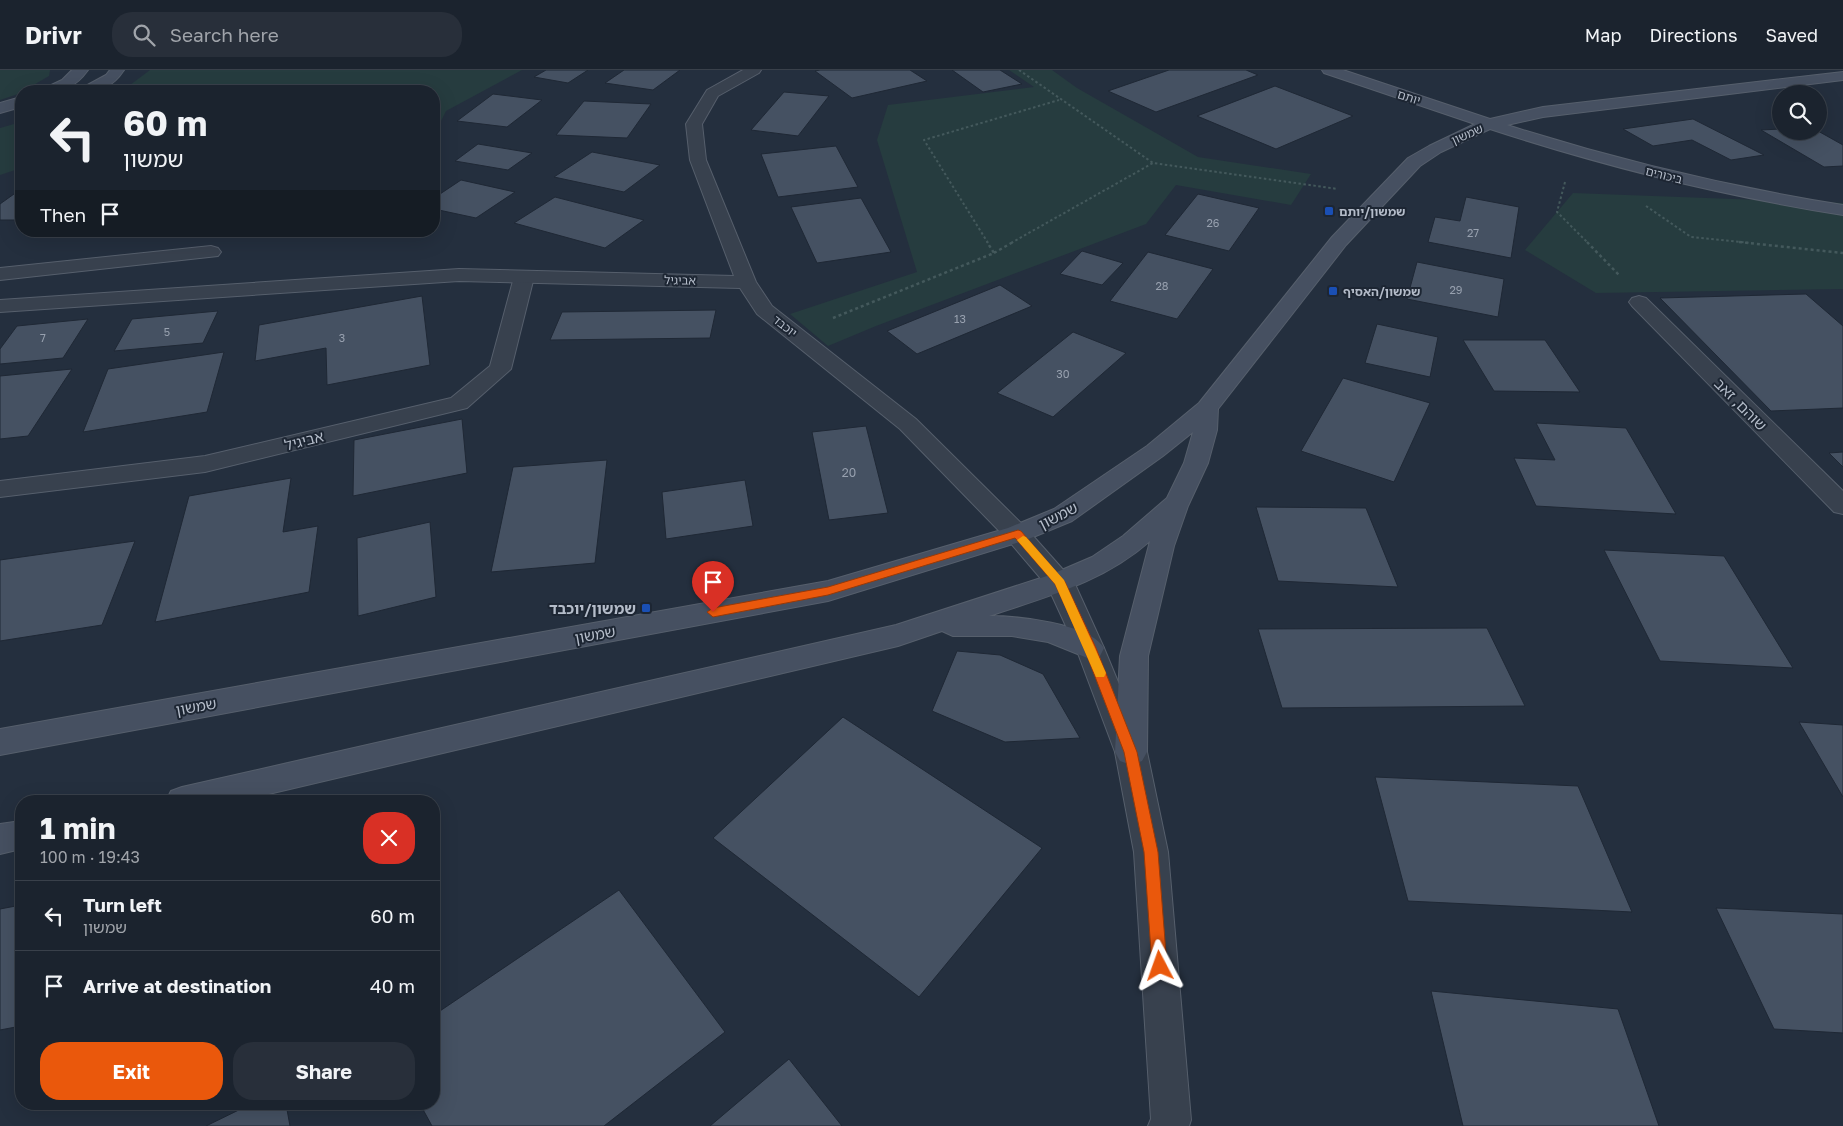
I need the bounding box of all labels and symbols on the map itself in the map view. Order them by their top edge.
street label: יותם [1395,86,1423,108]
street label: שמשון [1449,120,1485,148]
street label: ביכורים [1644,163,1684,187]
place label: שמשון/יותם [1339,204,1406,219]
marker: שמשון/יותם [1323,205,1335,217]
house number: 26 [1206,216,1220,229]
house number: 27 [1467,226,1479,239]
street label: אביגיל [664,272,696,288]
house number: 28 [1155,279,1169,292]
house number: 29 [1449,283,1463,296]
place label: שמשון/האסיף [1343,284,1420,299]
marker: שמשון/האסיף [1327,285,1339,297]
street label: יוכבד [770,312,800,340]
house number: 13 [954,312,966,325]
house number: 5 [164,325,170,338]
house number: 7 [40,331,46,344]
house number: 3 [339,331,345,344]
house number: 30 [1056,367,1070,380]
street label: שוהם, זאב [1711,374,1771,434]
street label: אביגיל [282,426,326,454]
house number: 20 [842,465,856,480]
street label: שמשון [1036,498,1080,532]
pin [692,561,734,612]
place label: שמשון/יוכבד [549,599,636,617]
marker: שמשון/יוכבד [640,602,652,614]
street label: שמשון [573,622,617,646]
street label: שמשון [174,694,218,718]
position arrow [1133,939,1185,991]

